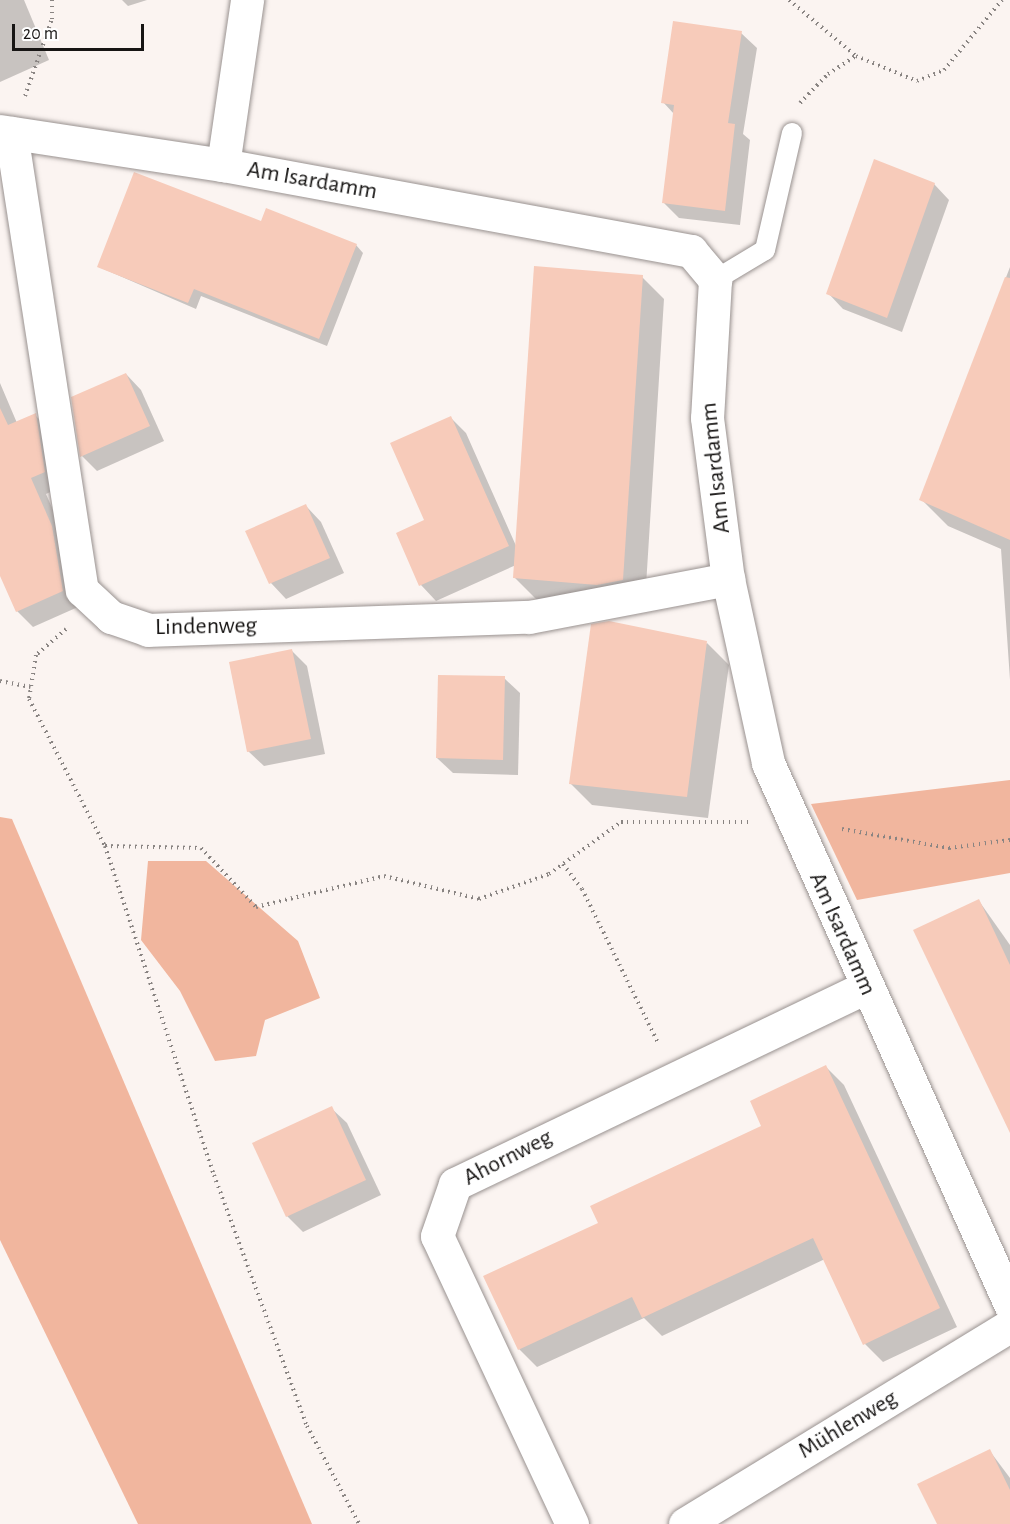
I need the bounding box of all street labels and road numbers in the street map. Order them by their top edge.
street label: Am Isardamm [245,155,379,207]
street label: Am Isardamm [695,401,737,535]
street label: Lindenweg [155,612,257,642]
street label: Am Isardamm [802,868,882,1000]
street label: Ahornweg [459,1123,557,1193]
street label: Mühlenweg [793,1384,903,1466]

